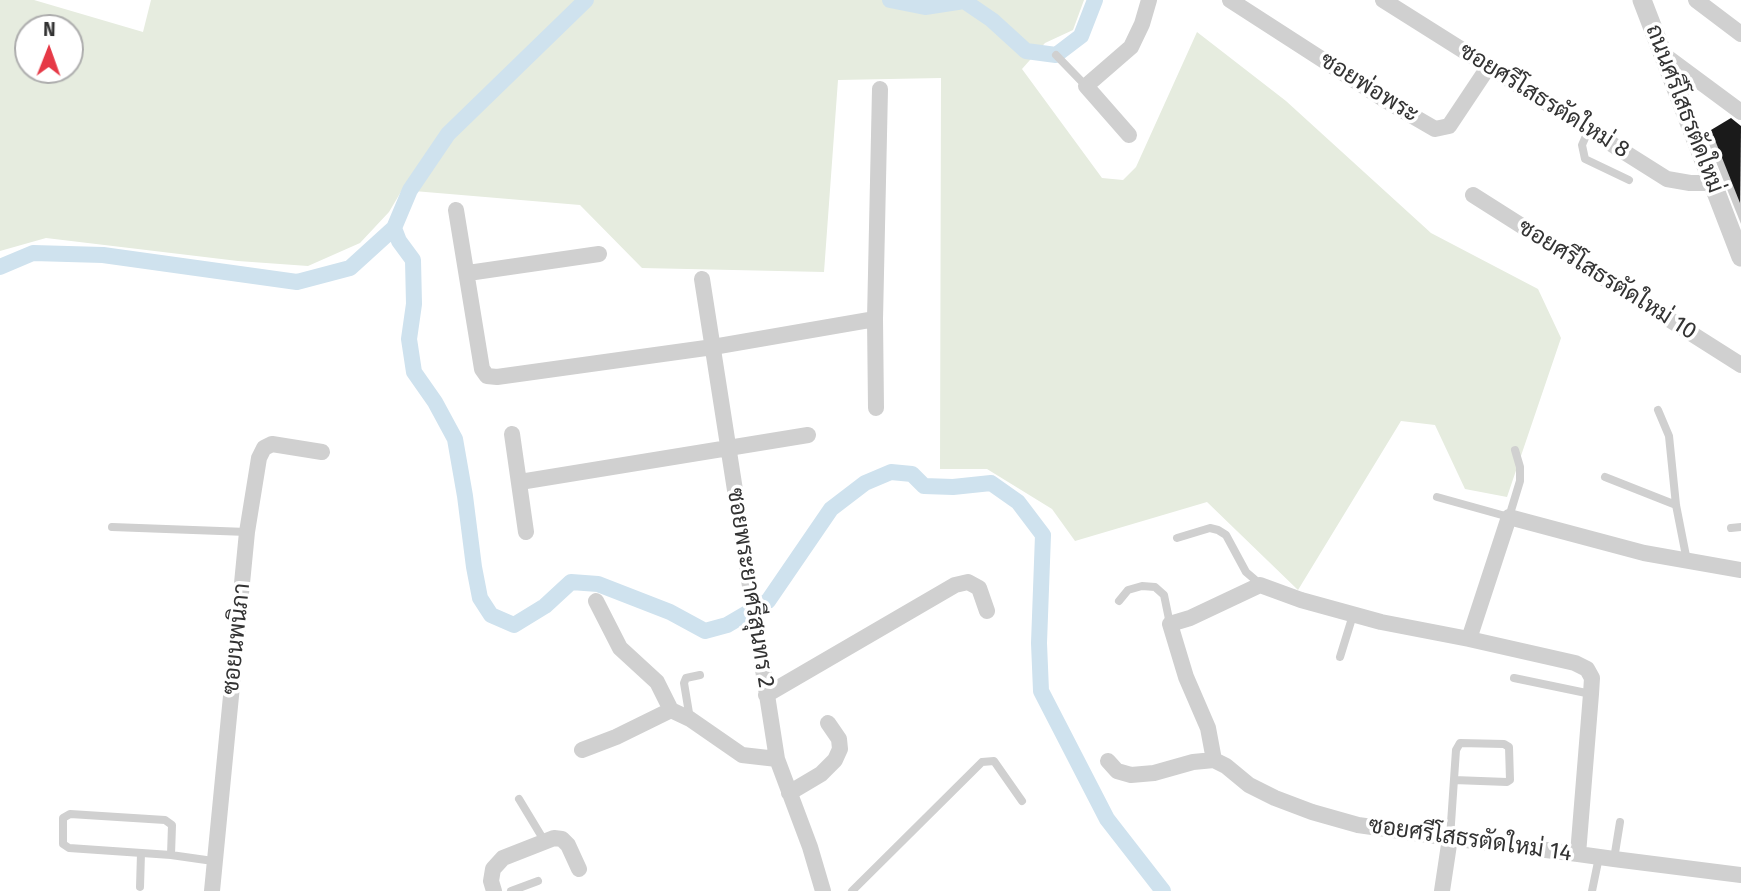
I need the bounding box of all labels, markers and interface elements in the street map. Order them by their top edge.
north arrow [14,14,84,84]
text: N [43,18,56,41]
street label: ถนนศรีโสธรตัดใหม่ [1639,21,1729,197]
street label: ซอยศรีโสธรตัดใหม่ 8 [1454,38,1634,164]
street label: ซอยพ่อพระ [1315,47,1423,129]
street label: ซอยศรีโสธรตัดใหม่ 10 [1513,214,1701,346]
street label: ซอยพระยาศรีสุนทร 2 [721,486,779,690]
street label: ซอยนพนิภา [217,582,257,696]
street label: ซอยศรีโสธรตัดใหม่ 14 [1367,812,1573,868]

